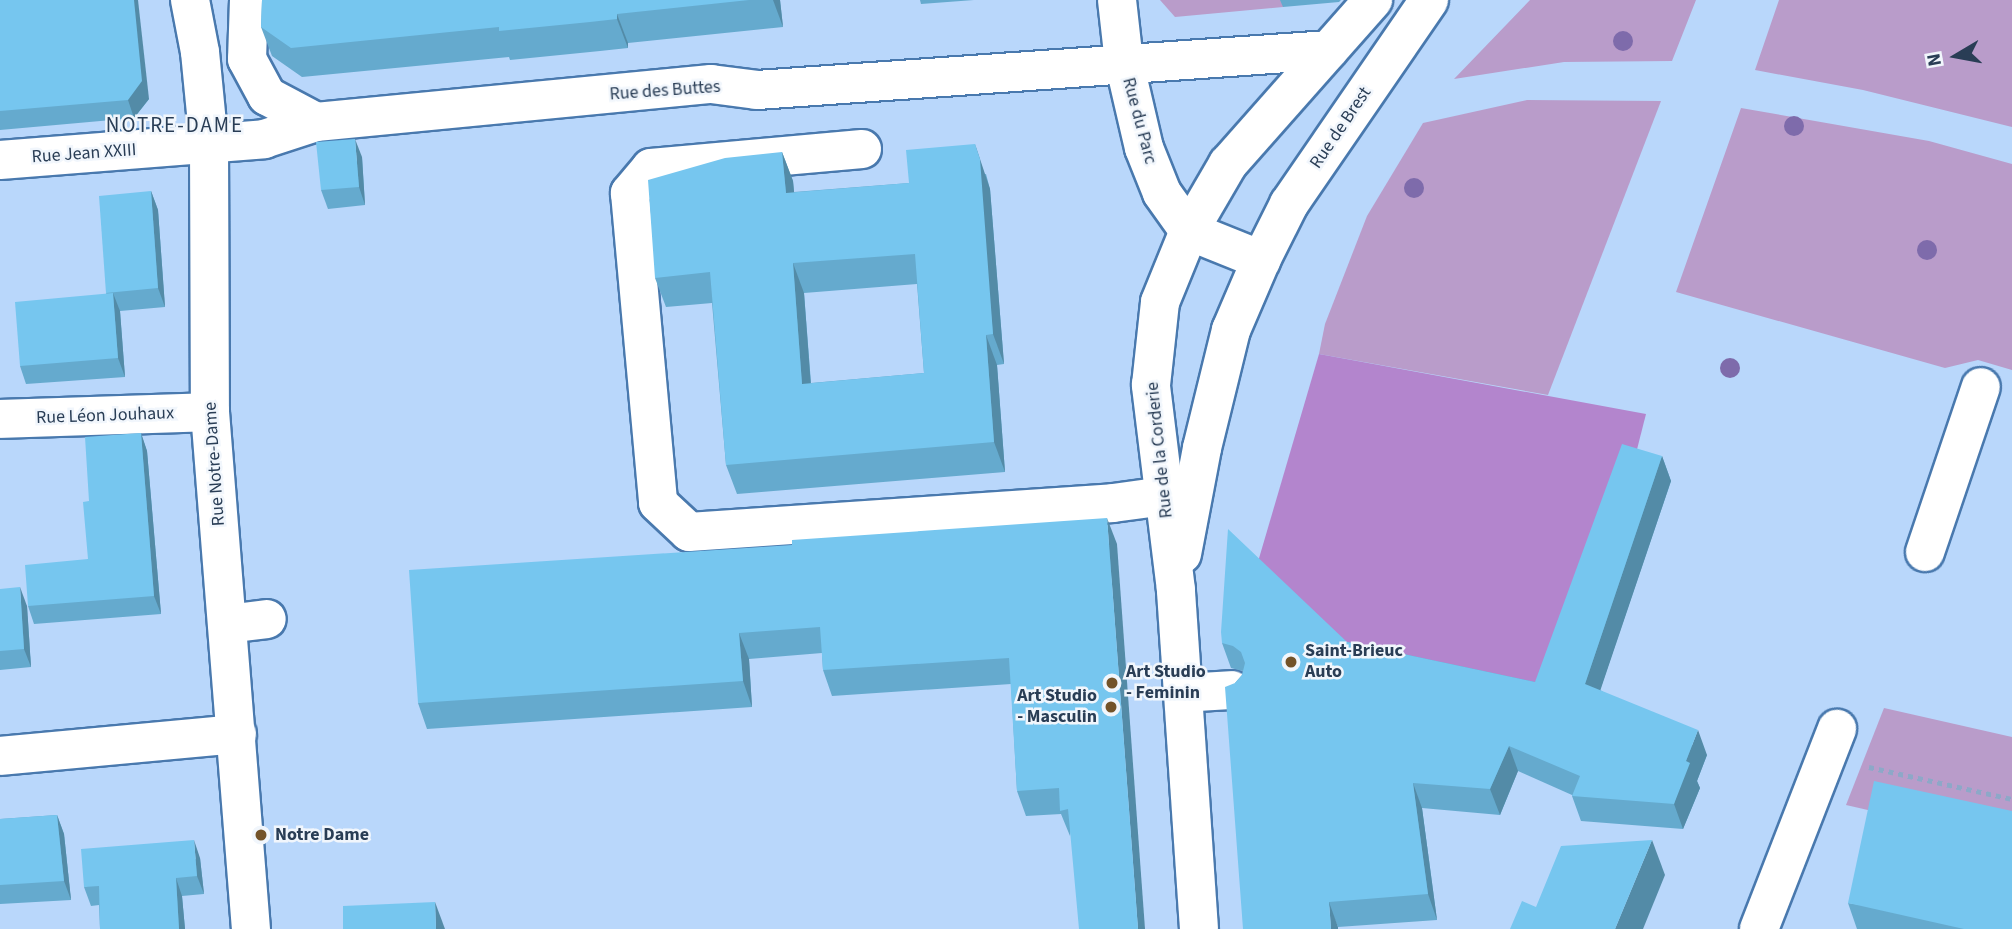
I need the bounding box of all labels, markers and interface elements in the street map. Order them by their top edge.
north arrow [1921,21,1991,91]
text: N [1920,51,1949,68]
street label: Rue du Parc [1117,75,1161,167]
street label: Rue des Buttes [609,76,721,106]
street label: Rue de Brest [1306,83,1376,173]
district label: NOTRE-DAME [107,112,243,138]
street label: Rue Jean XXIII [31,140,137,168]
street label: Rue de la Corderie [1142,381,1178,519]
street label: Rue Notre-Dame [200,401,230,527]
street label: Rue Léon Jouhaux [36,403,174,429]
place label: Saint-Brieuc Auto [1305,641,1403,684]
marker: Saint-Brieuc Auto [1283,654,1299,670]
place label: Art Studio - Feminin [1126,662,1206,704]
marker: Art Studio - Feminin [1104,675,1120,691]
place label: Art Studio - Masculin [1017,686,1097,728]
marker: Art Studio - Masculin [1103,699,1119,715]
place label: Notre Dame [275,824,369,846]
marker: Notre Dame [253,827,269,843]

